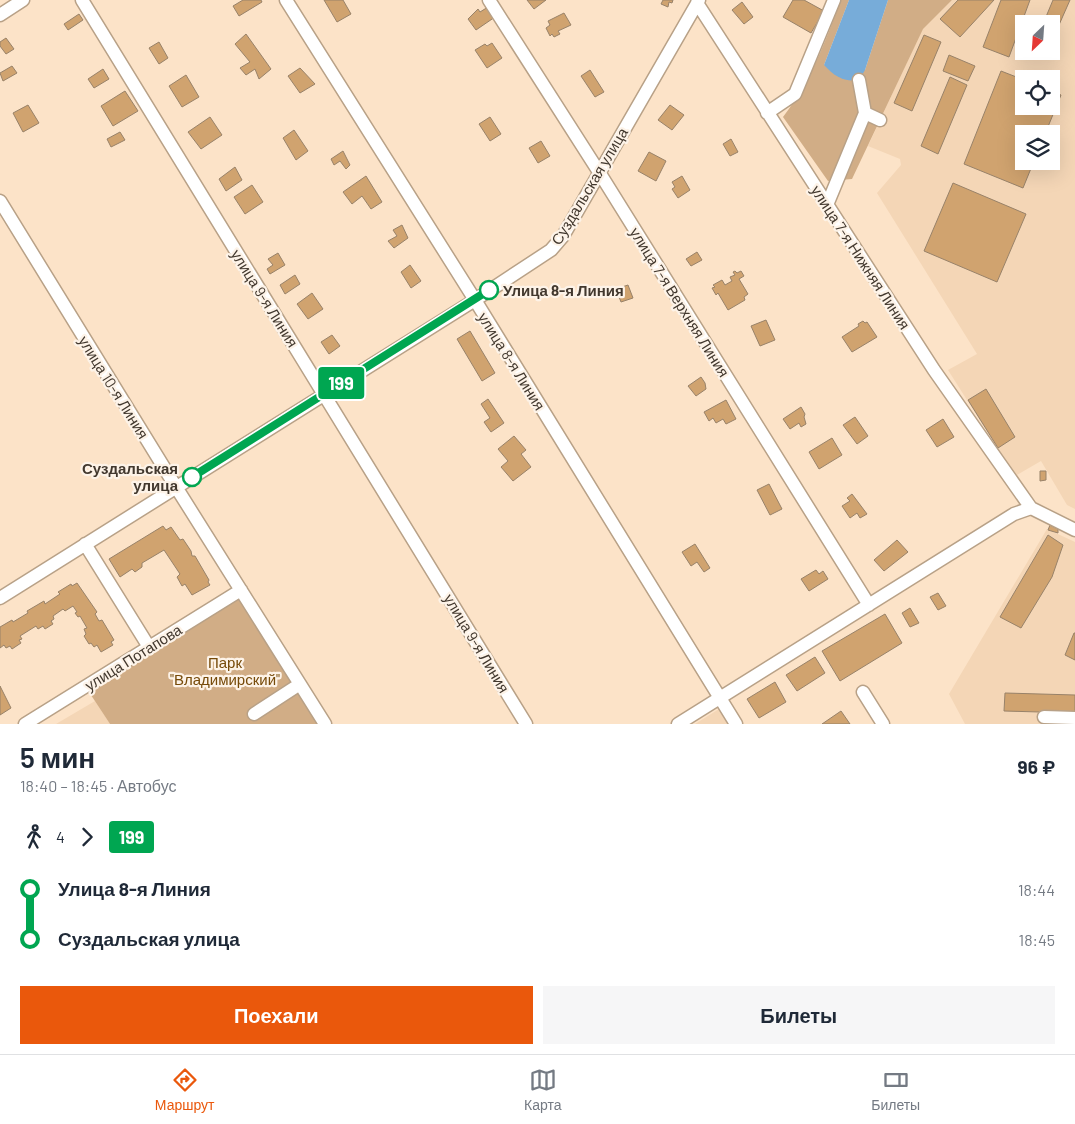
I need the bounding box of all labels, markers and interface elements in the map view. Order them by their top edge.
north arrow [1015,15,1060,60]
map controls [1015,15,1060,170]
button: locate [1015,70,1060,115]
street label: Суздальская улица [547,124,631,248]
button: layers [1015,125,1060,170]
street label: улица 7-я Нижняя Линия [808,182,914,332]
street label: улица 7-я Верхняя Линия [627,224,733,380]
street label: улица 9-я Линия [228,246,302,350]
marker: Улица 8-я Линия [479,280,499,300]
place label: Улица 8-я Линия [503,281,624,299]
street label: улица 8-я Линия [475,309,549,413]
street label: улица 10-я Линия [75,332,153,442]
line badge: 199 [312,367,370,399]
text: 199 [328,372,354,394]
place label: Суздальская улица [82,459,179,494]
marker: Суздальская улица [182,467,202,487]
street label: улица 9-я Линия [440,590,514,696]
street label: улица Потапова [81,620,185,694]
park label: Парк "Владимирский" [170,653,280,688]
text: 5 мин [20,740,95,774]
text: 96 ₽ [1018,755,1055,778]
text: 18:40 – 18:45 · Автобус [20,776,176,795]
icon: walk [20,823,48,851]
icon: forward [73,823,101,851]
text: 199 [119,826,144,848]
text: 4 [56,827,65,846]
text: Улица 8-я Линия [58,877,211,900]
text: 18:44 [1018,880,1055,899]
text: Суздальская улица [58,927,240,950]
text: 18:45 [1019,930,1055,949]
button: Поехали [20,986,533,1044]
button: Билеты [543,986,1055,1044]
tab: Маршрут [155,1066,214,1113]
tab: Карта [524,1066,562,1113]
tab: Билеты [871,1066,920,1113]

